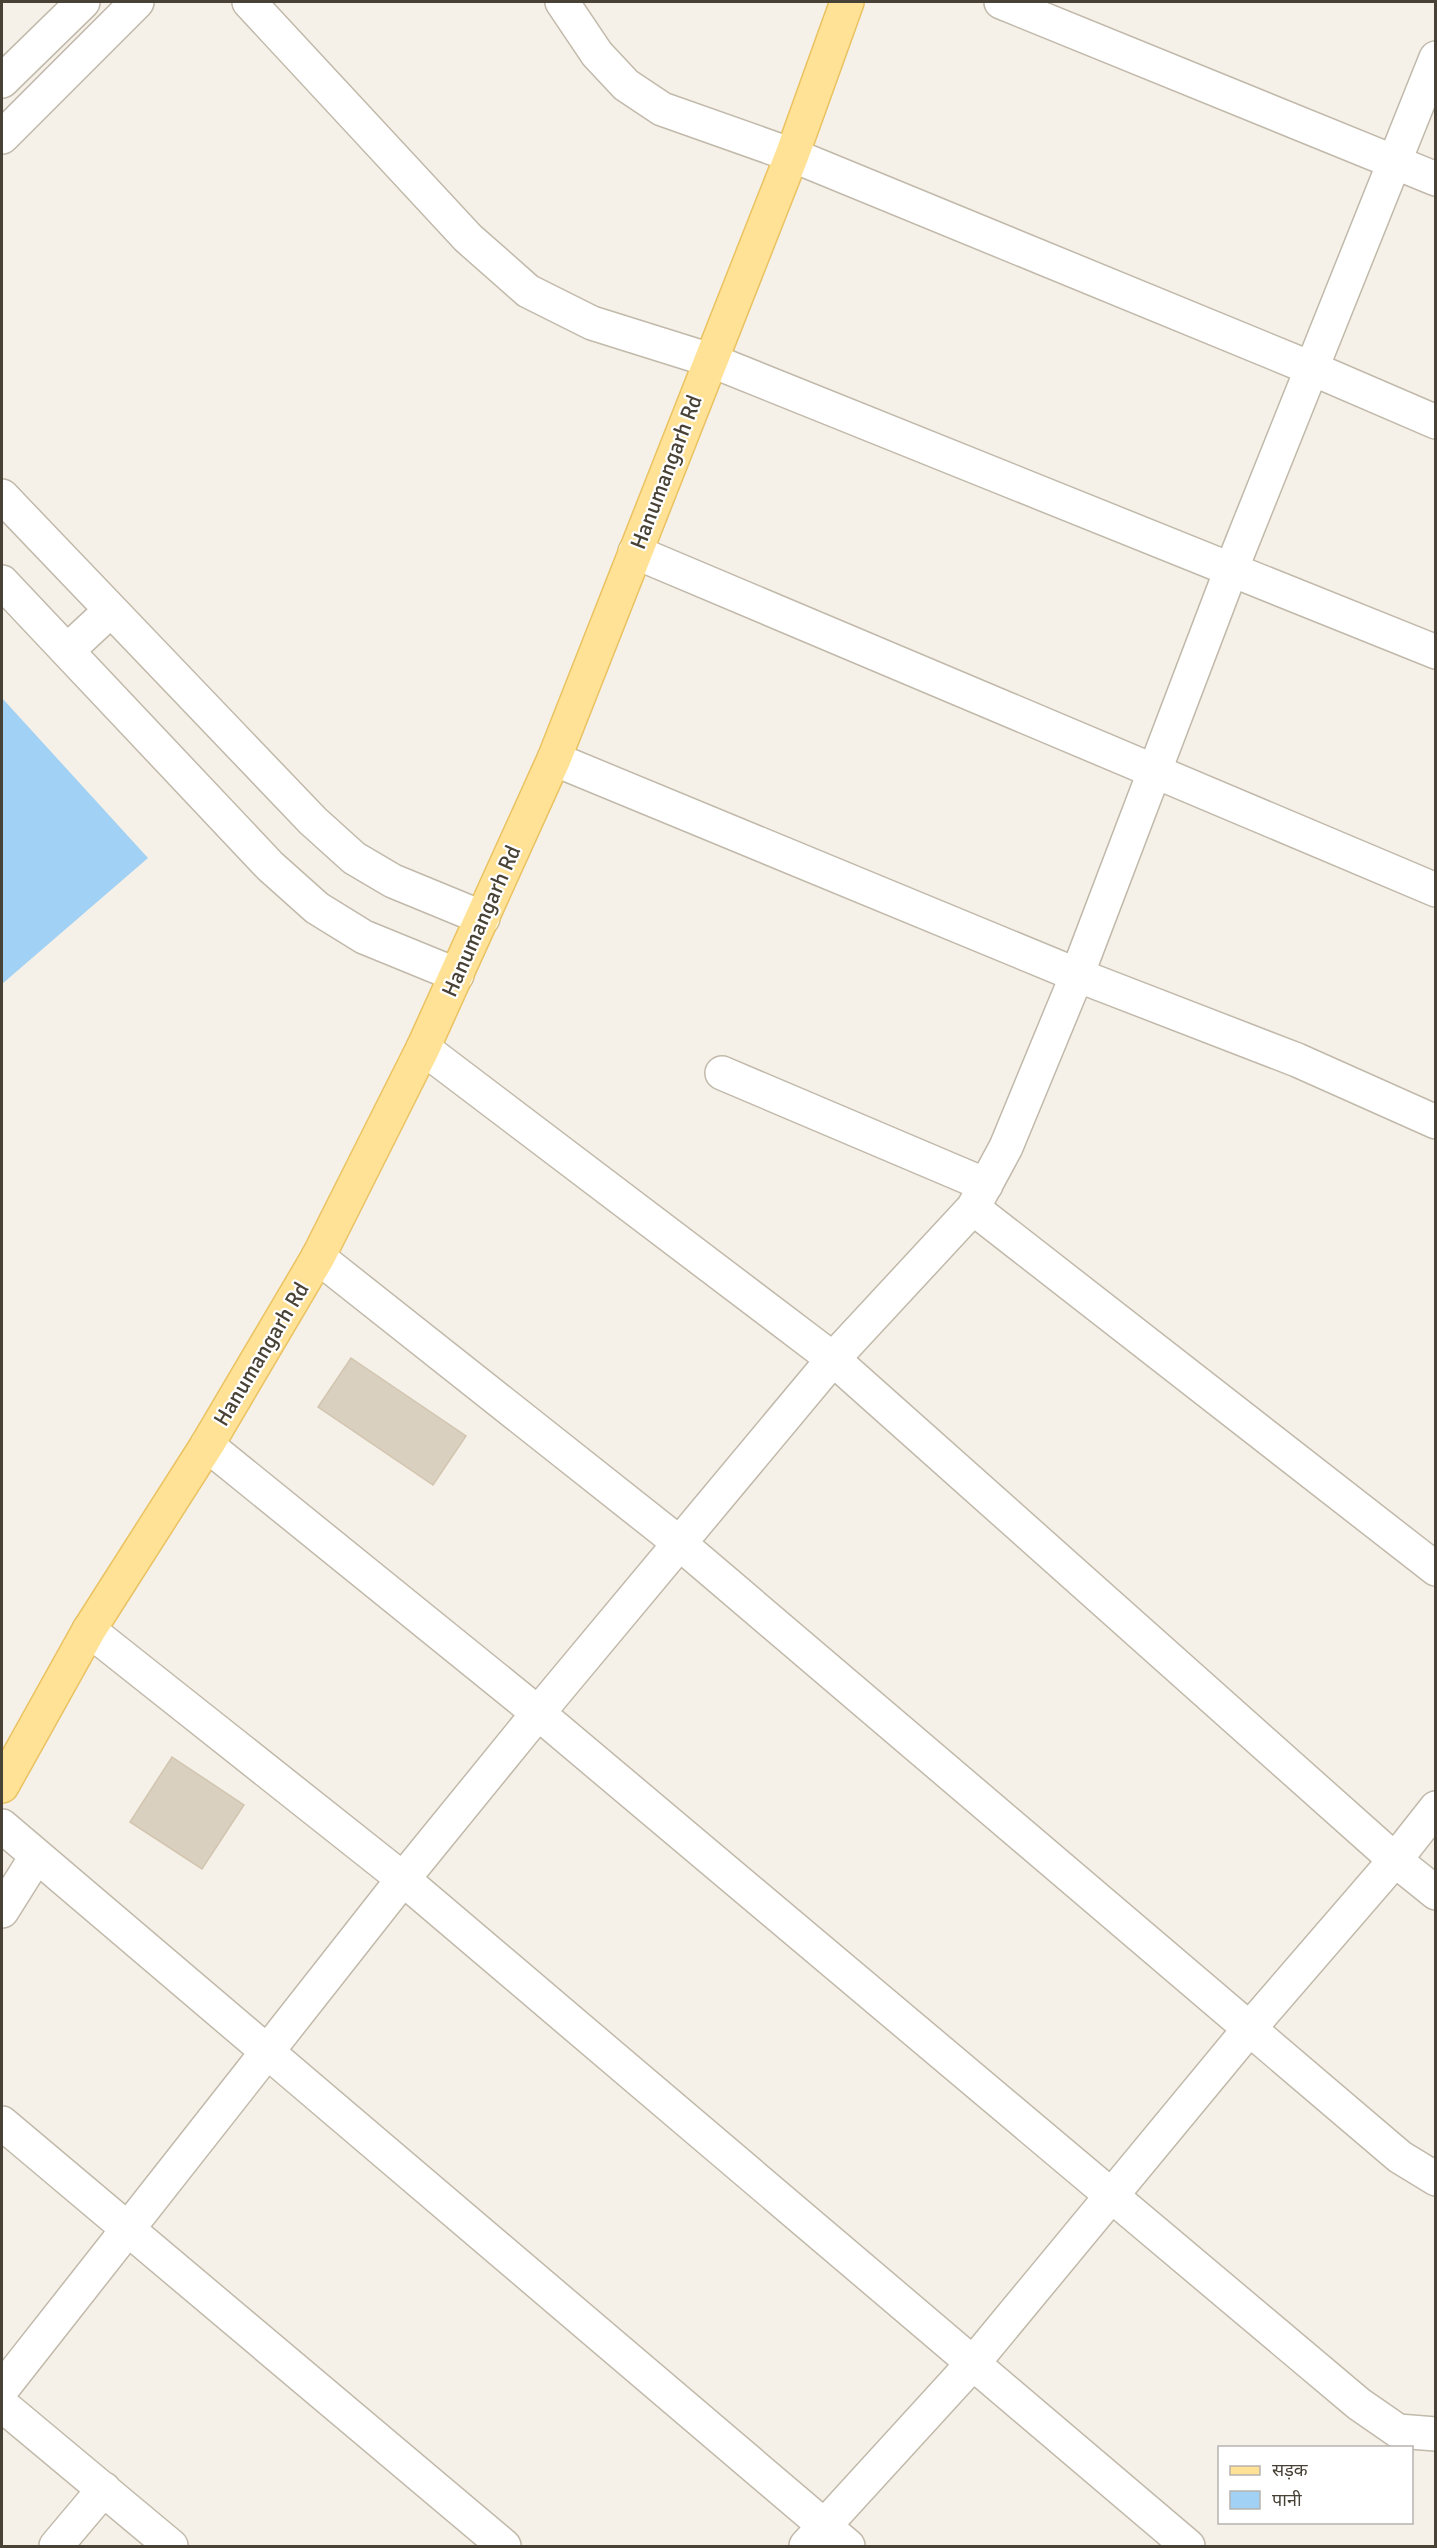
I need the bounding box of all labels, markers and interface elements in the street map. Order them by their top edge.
street label: Hanumangarh Rd [624,391,708,553]
street label: Hanumangarh Rd [436,841,526,1001]
street label: Hanumangarh Rd [207,1277,315,1431]
legend [1218,2446,1413,2524]
text: सड़क [1272,2459,1309,2481]
text: पानी [1272,2489,1302,2511]

